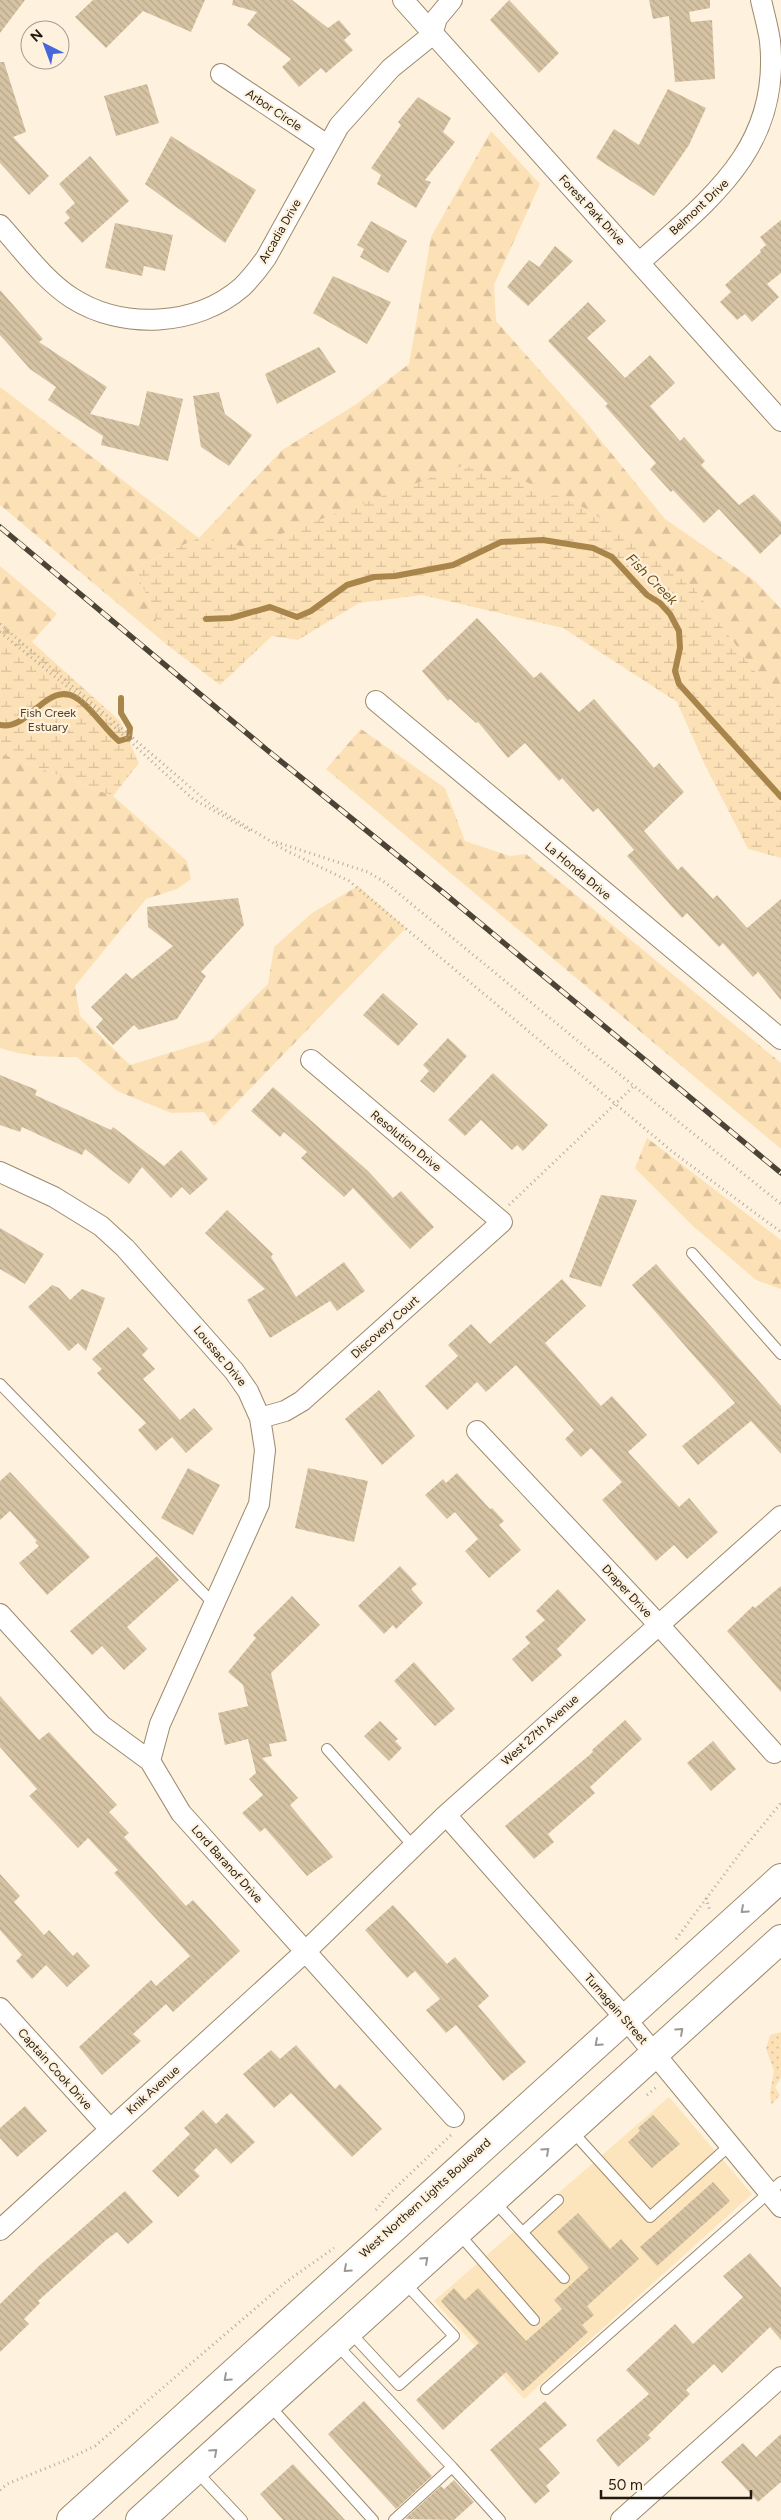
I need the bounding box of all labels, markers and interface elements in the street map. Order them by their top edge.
north arrow [20,20,70,70]
text: N [27,26,46,46]
street label: Arbor Circle [243,86,305,134]
street label: Forest Park Drive [556,172,628,248]
street label: Belmont Drive [667,176,732,238]
street label: Arcadia Drive [256,196,304,265]
water label: Fish Creek [622,550,682,609]
park label: Fish Creek Estuary [20,706,76,734]
street label: La Honda Drive [542,839,614,903]
street label: Resolution Drive [368,1107,444,1175]
street label: Discovery Court [348,1292,422,1361]
street label: Loussac Drive [191,1323,250,1389]
street label: Draper Drive [599,1562,655,1621]
street label: West 27th Avenue [499,1692,582,1768]
street label: Lord Baranof Drive [188,1822,266,1906]
one-way arrow [741,1904,750,1913]
street label: Turnagain Street [582,1971,651,2047]
street label: Captain Cook Drive [15,2026,95,2113]
one-way arrow [674,2028,683,2037]
one-way arrow [594,2037,603,2046]
street label: Knik Avenue [124,2062,183,2117]
street label: West Northern Lights Boulevard [357,2135,493,2261]
one-way arrow [540,2148,549,2157]
one-way arrow [419,2257,428,2266]
one-way arrow [344,2263,353,2272]
one-way arrow [224,2372,233,2381]
one-way arrow [209,2449,218,2458]
scale bar [601,2468,751,2500]
text: 50 m [608,2476,643,2494]

